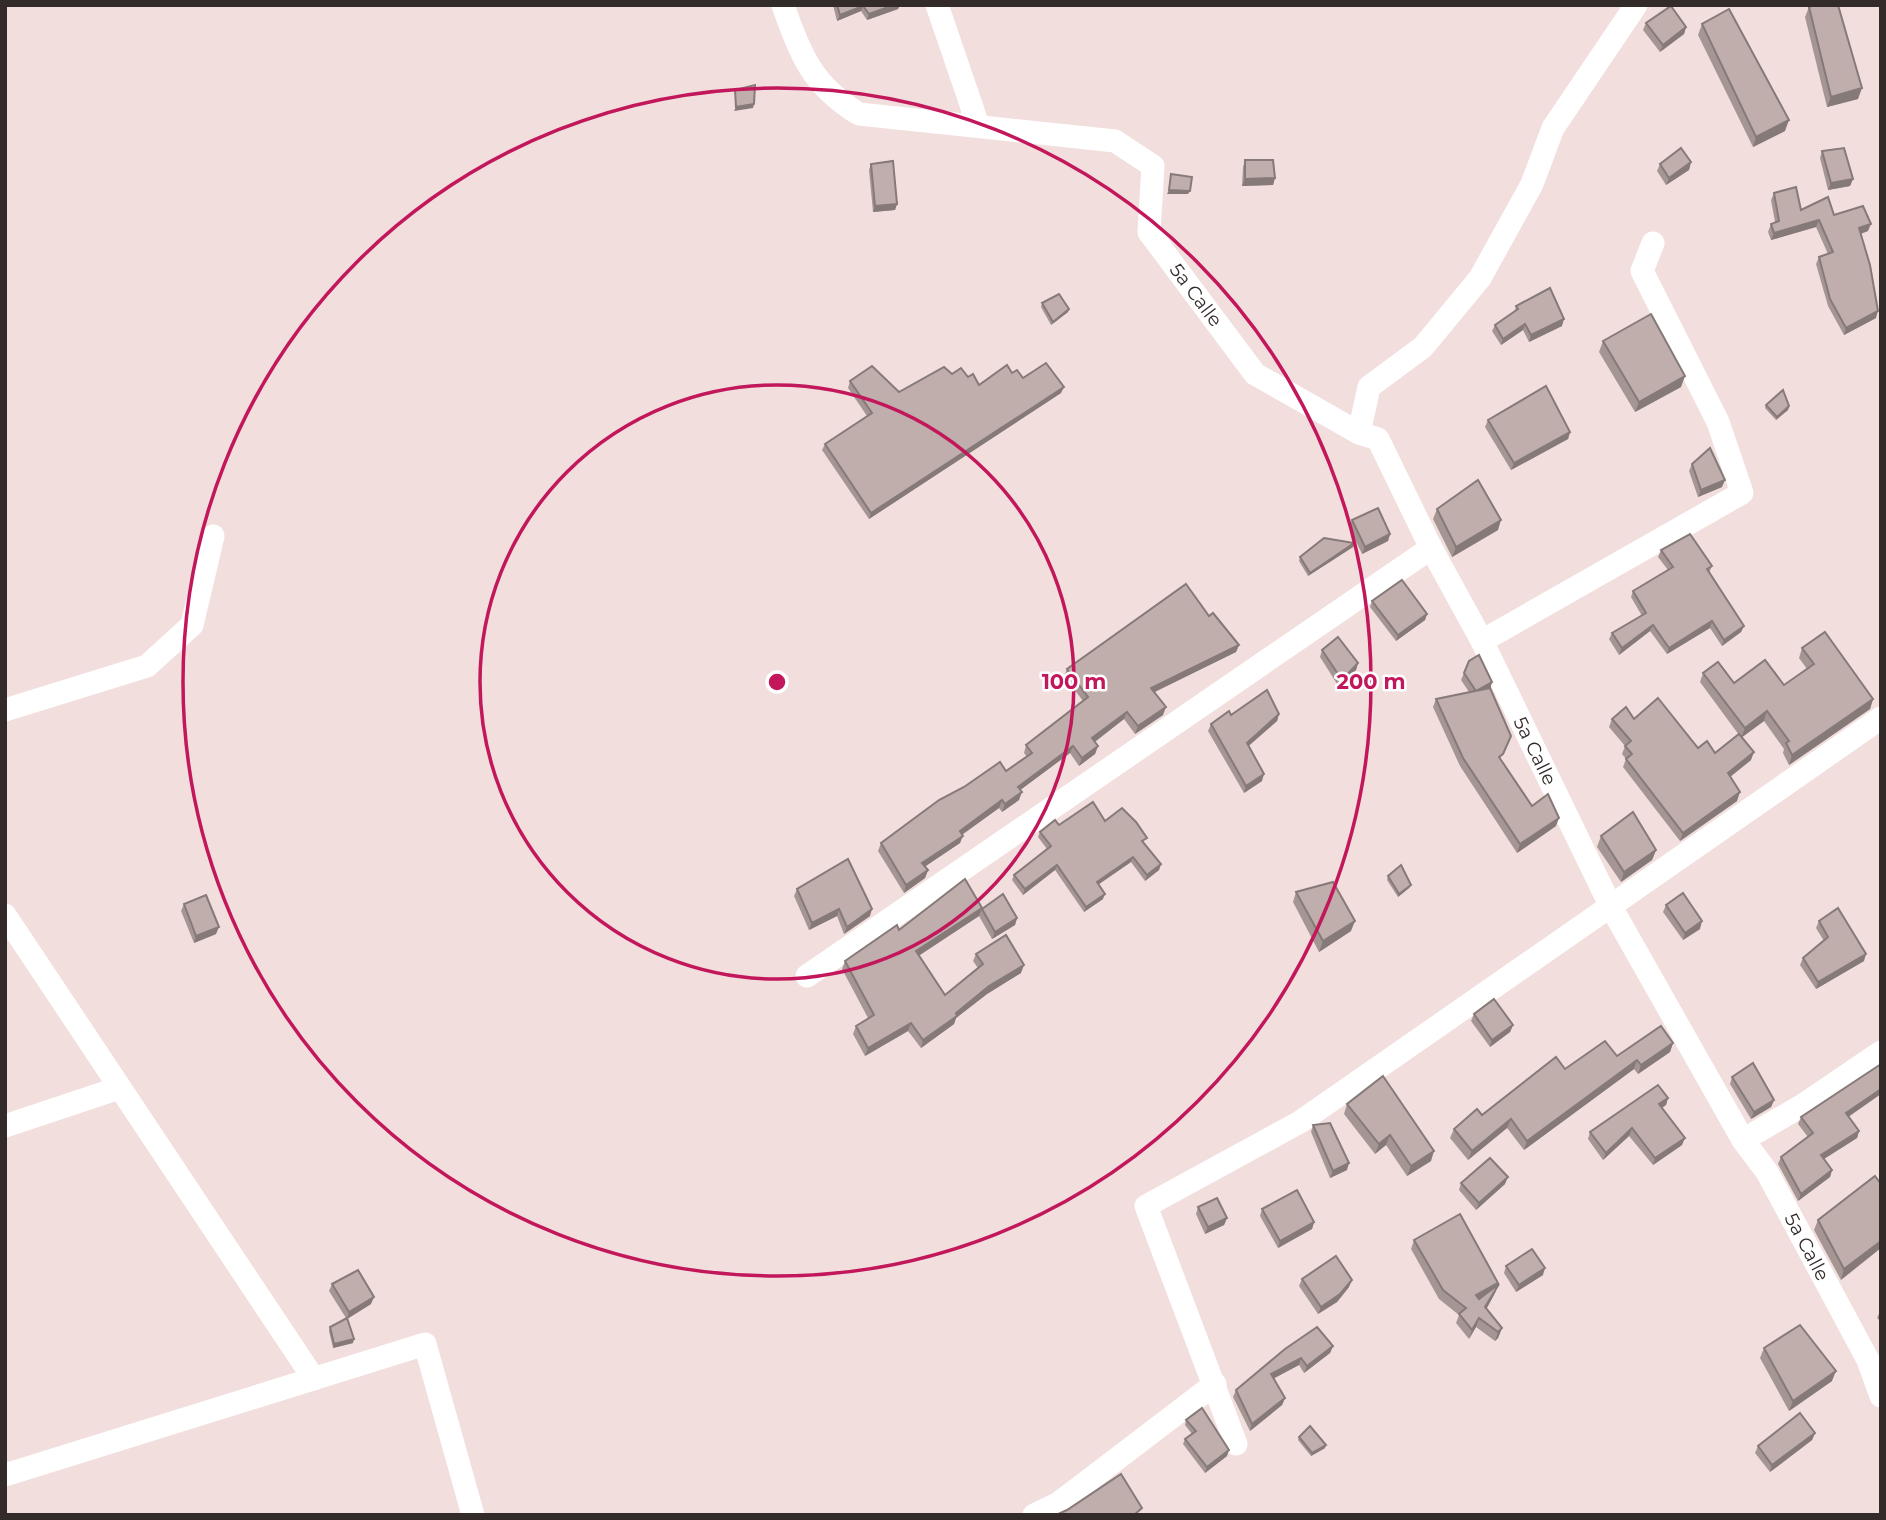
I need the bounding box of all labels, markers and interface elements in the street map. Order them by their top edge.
street label: 5a Calle [1165,259,1227,331]
text: 100 m [1042,669,1106,694]
text: 200 m [1337,669,1405,694]
centre of rings [765,670,789,694]
street label: 5a Calle [1509,713,1561,789]
street label: 5a Calle [1780,1209,1834,1285]

